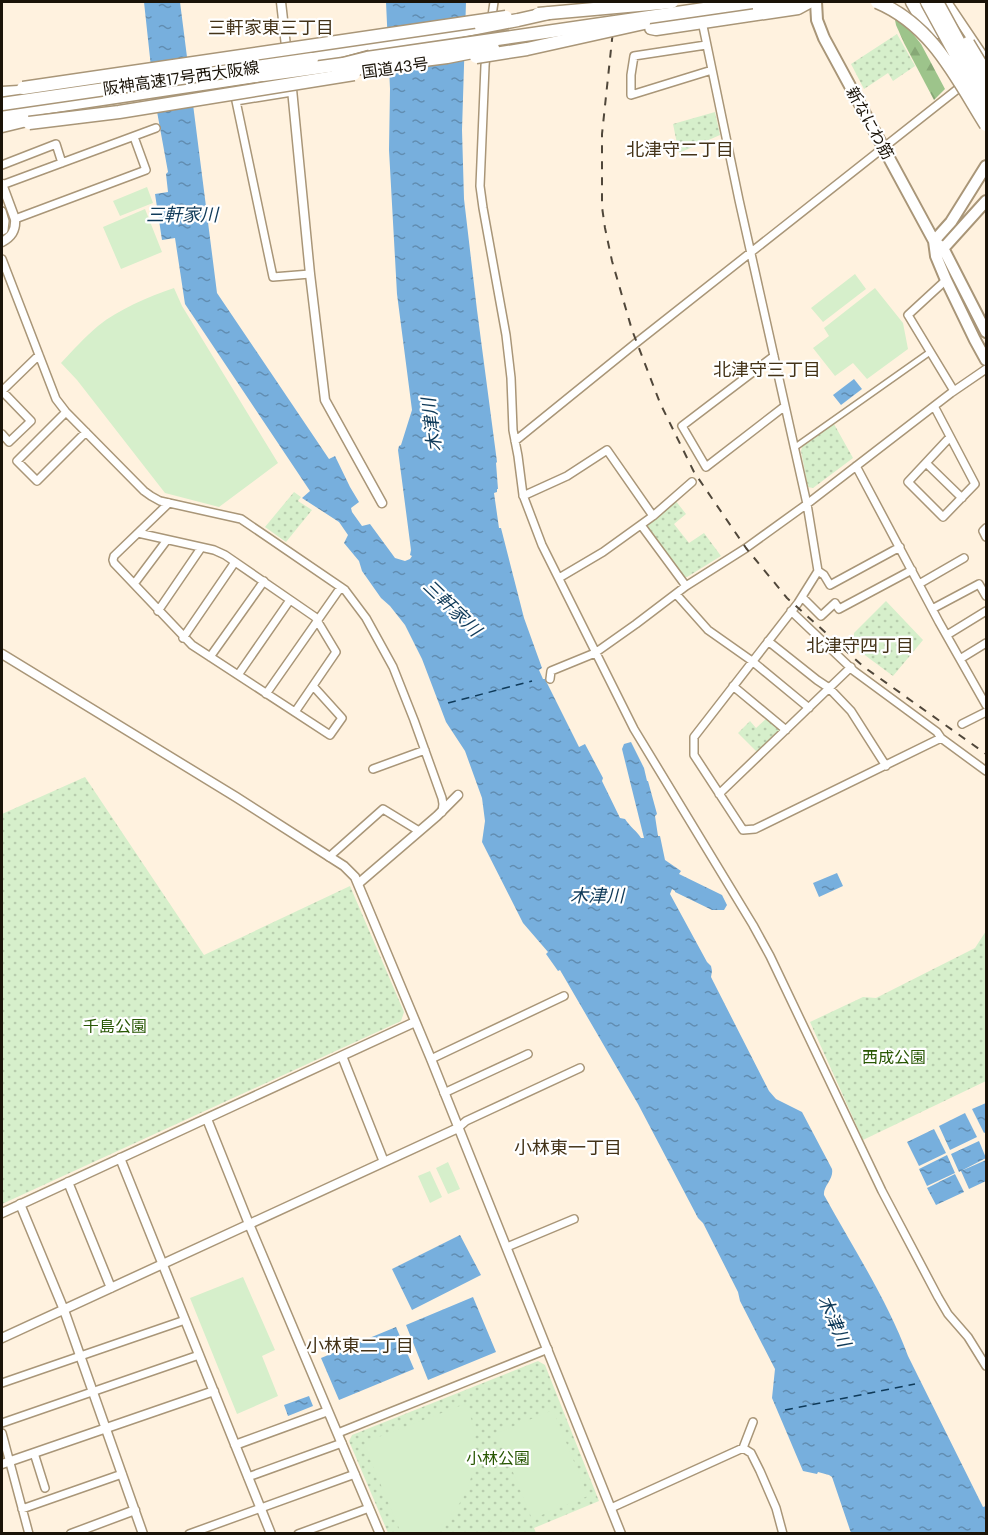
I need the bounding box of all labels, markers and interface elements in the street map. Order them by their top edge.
district label: 三軒家東三丁目 [208,16,334,40]
street label: 国道43号 [360,53,430,83]
street label: 阪神高速17号西大阪線 [102,57,260,99]
street label: 新なにわ筋 [841,83,899,163]
district label: 北津守二丁目 [626,138,734,162]
water label: 三軒家川 [146,203,220,227]
district label: 北津守三丁目 [713,358,821,382]
water label: 木津川 [417,395,447,453]
water label: 三軒家川 [418,574,488,643]
district label: 北津守四丁目 [806,634,914,658]
water label: 木津川 [570,884,626,908]
park label: 千島公園 [83,1016,147,1037]
park label: 西成公園 [862,1047,926,1068]
district label: 小林東一丁目 [514,1136,622,1160]
water label: 木津川 [812,1291,857,1352]
district label: 小林東二丁目 [306,1334,414,1358]
park label: 小林公園 [466,1448,530,1469]

